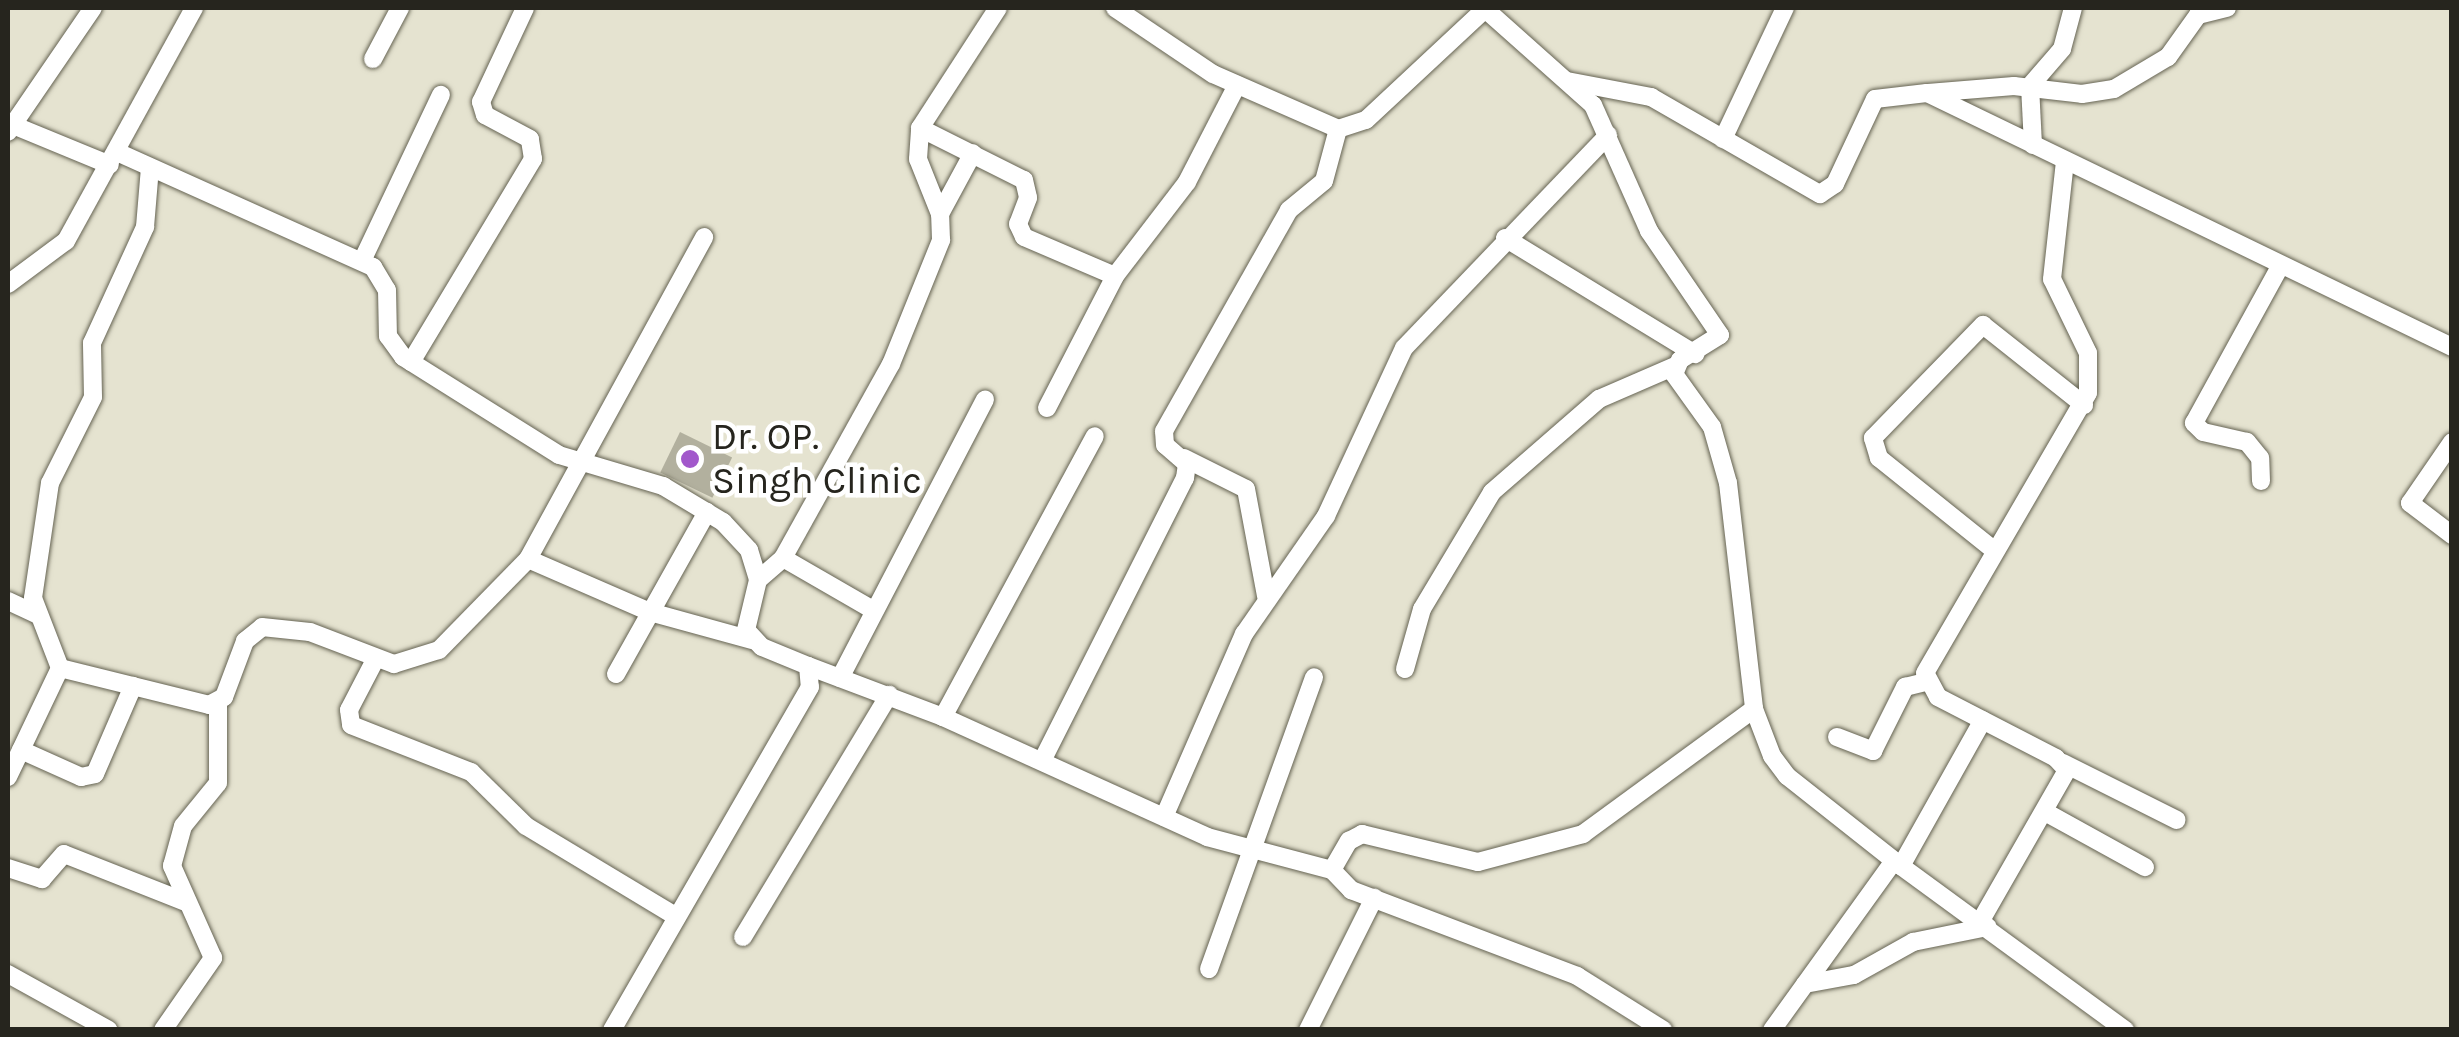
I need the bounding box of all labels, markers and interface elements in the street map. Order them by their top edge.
place label: Dr. OP. Singh Clinic [712,414,922,504]
marker: Dr. OP. Singh Clinic [677,446,703,472]

